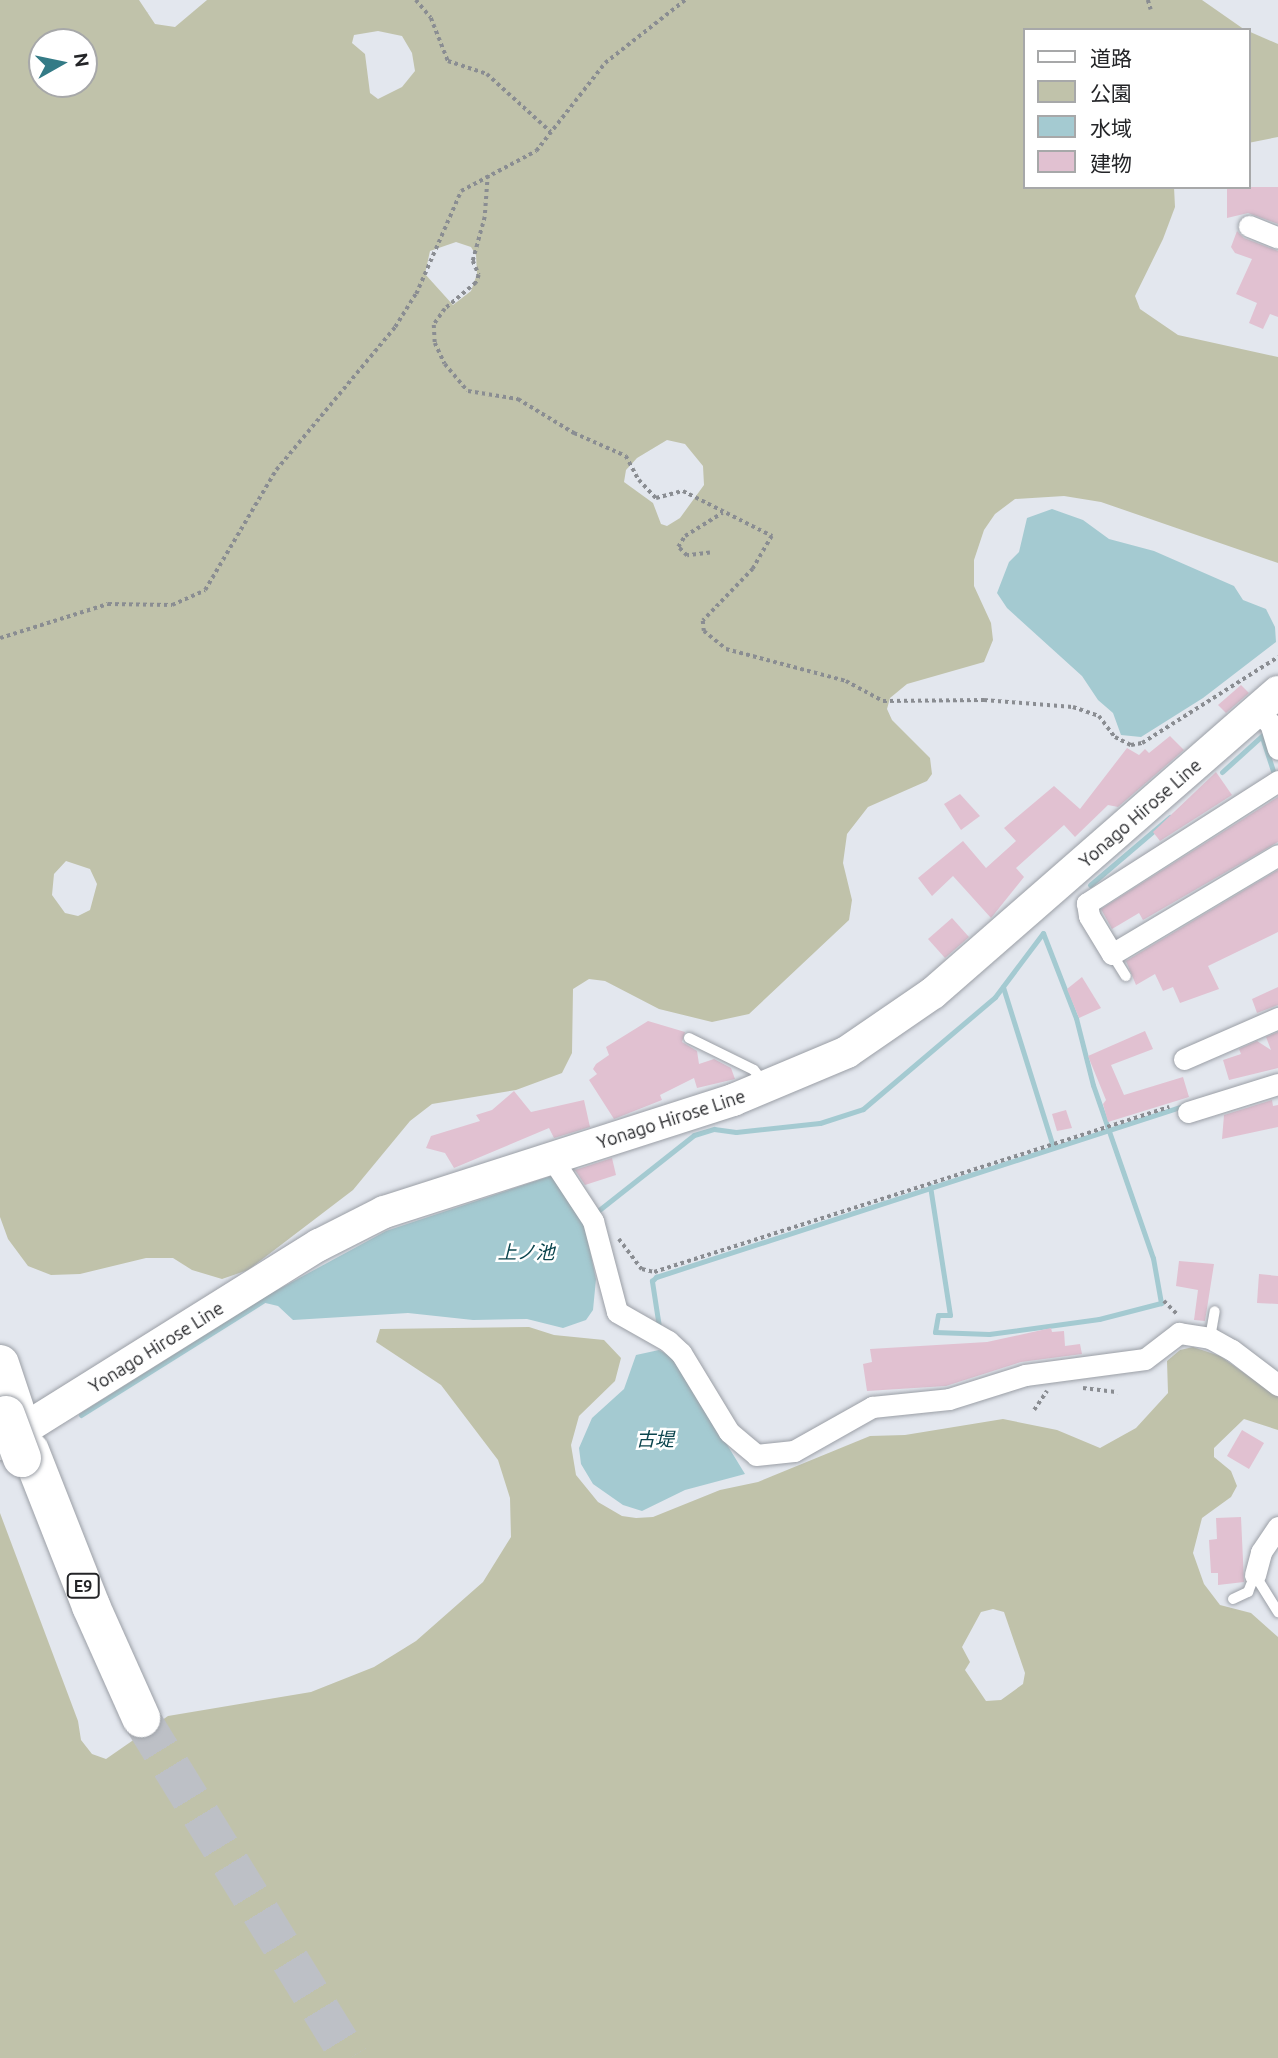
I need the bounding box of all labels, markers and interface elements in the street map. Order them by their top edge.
north arrow [28,28,98,98]
legend [1023,28,1250,189]
text: 道路 [1090,46,1132,70]
text: N [70,51,94,69]
text: 公園 [1090,81,1132,105]
text: 水域 [1090,116,1132,140]
text: 建物 [1090,151,1132,175]
street label: Yonago Hirose Line [1075,754,1205,872]
street label: Yonago Hirose Line [594,1085,748,1153]
water label: 上ノ池 [498,1242,554,1264]
street label: Yonago Hirose Line [85,1297,227,1397]
water label: 古堤 [636,1429,674,1451]
road number: E9 [66,1574,100,1598]

